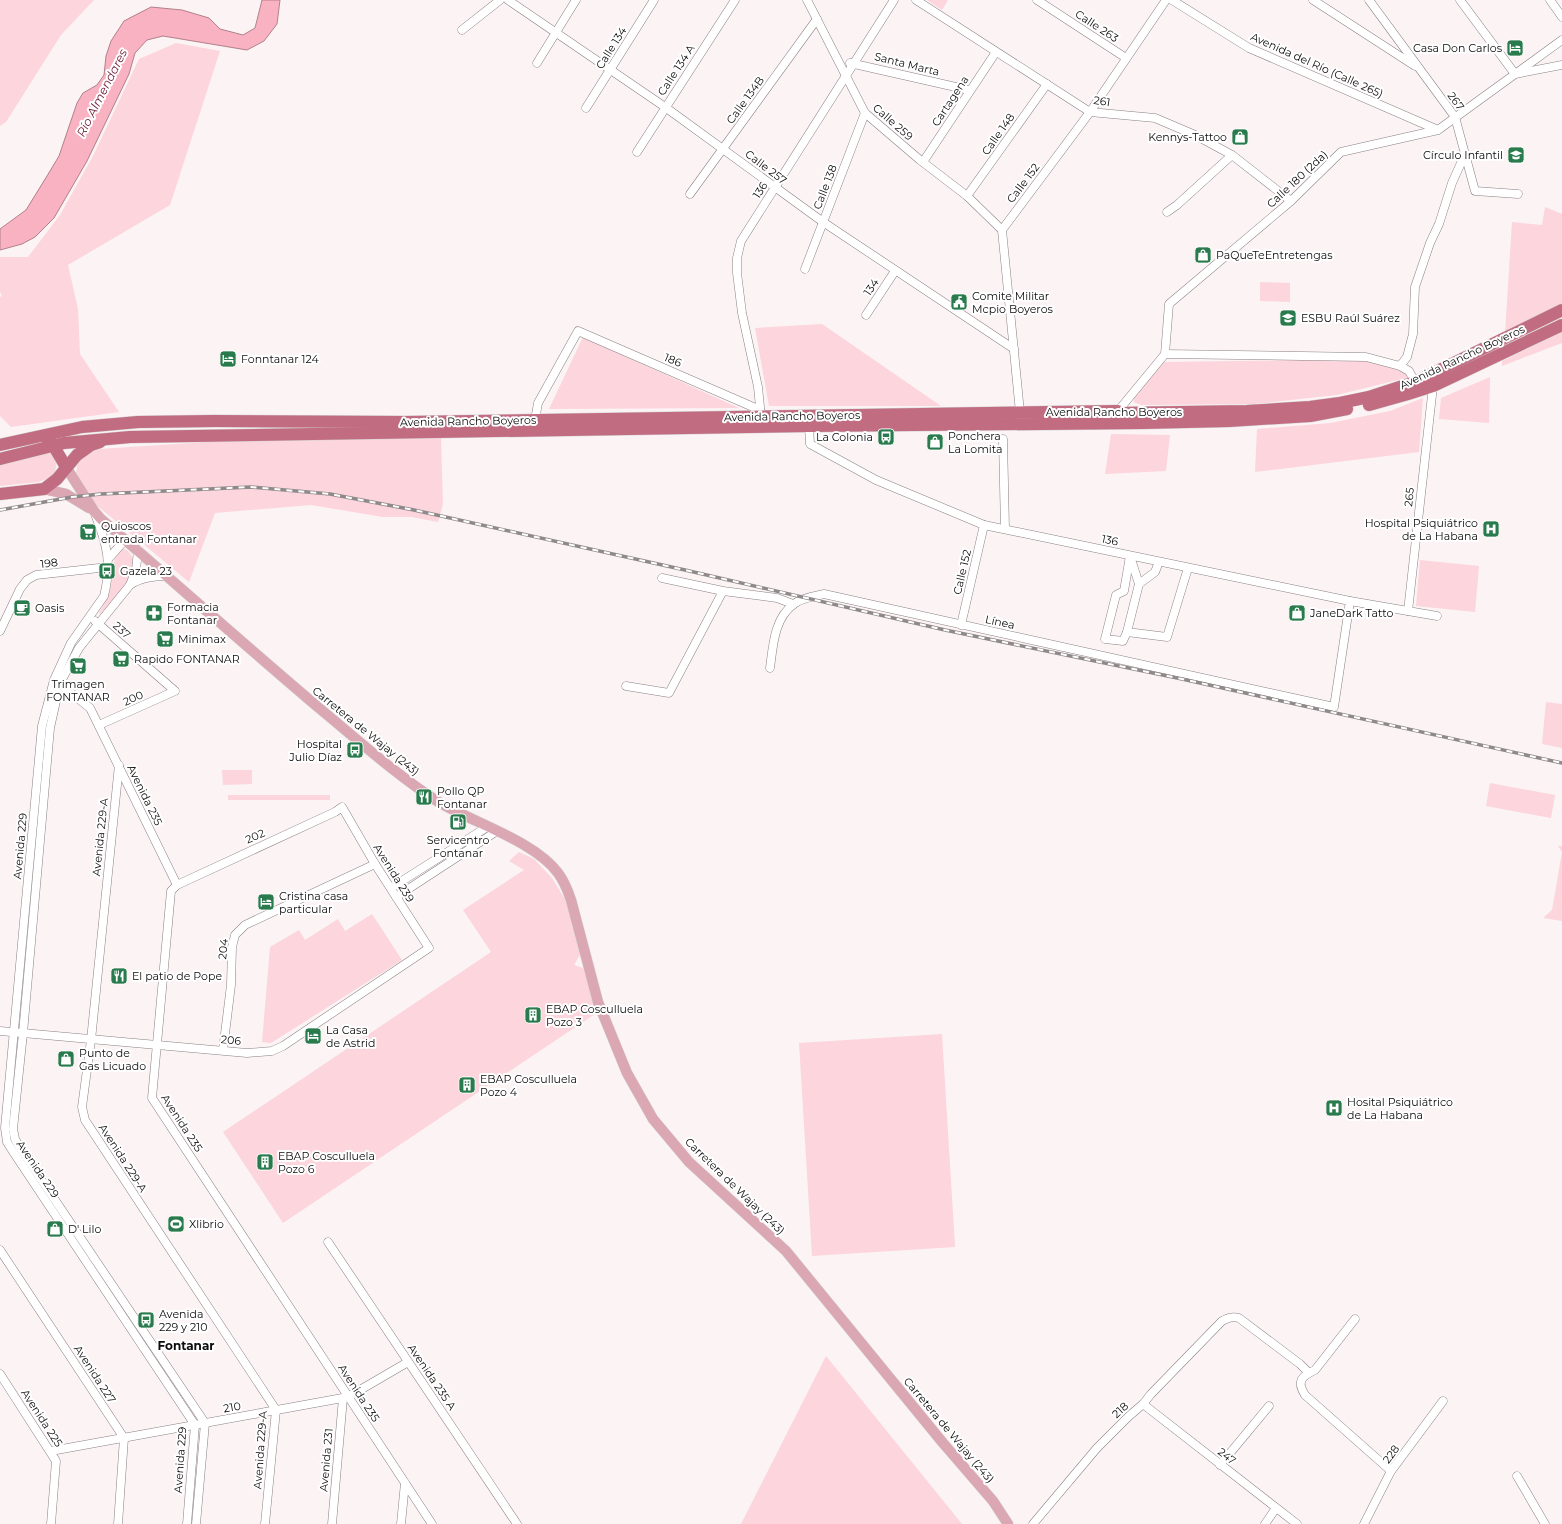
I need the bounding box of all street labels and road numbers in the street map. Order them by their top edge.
street label: Calle 263 [1073,7,1121,45]
street label: Calle 134 [593,24,630,72]
street label: Avenida del Río (Calle 265) [1248,29,1386,101]
street label: Calle 134 A [654,42,698,98]
street label: Santa Marta [873,49,941,79]
street label: Calle 134B [723,73,767,127]
street label: Cartagena [928,73,972,129]
street label: 267 [1445,89,1467,113]
street label: 261 [1093,93,1111,109]
street label: Calle 259 [870,101,916,143]
street label: Calle 148 [978,110,1018,158]
street label: Calle 257 [742,147,790,187]
street label: Calle 180 (2da) [1264,147,1330,211]
street label: Calle 152 [1004,160,1042,206]
street label: Calle 138 [810,163,840,211]
street label: 136 [750,179,771,201]
street label: 134 [860,275,882,298]
street label: Avenida Rancho Boyeros [1397,322,1527,392]
street label: 186 [662,350,684,370]
street label: Avenida Rancho Boyeros [1046,405,1183,419]
street label: Avenida Rancho Boyeros [724,408,861,424]
street label: Avenida Rancho Boyeros [400,413,537,429]
street label: 265 [1401,487,1417,507]
street label: 136 [1100,531,1120,549]
street label: Calle 152 [950,548,974,596]
street label: 198 [39,555,59,571]
street label: Línea [984,612,1016,632]
street label: 237 [110,619,134,641]
street label: Carretera de Wajay (243) [310,684,422,778]
street label: 200 [121,687,145,709]
street label: Avenida 235 [124,762,166,828]
street label: Avenida 229-A [89,797,111,877]
street label: Avenida 229 [10,812,30,880]
street label: 202 [243,826,267,846]
street label: Avenida 239 [370,841,418,905]
street label: 204 [215,937,231,960]
street label: 206 [220,1032,242,1048]
street label: Avenida 235 [158,1092,206,1154]
street label: Avenida 229-A [96,1121,150,1195]
street label: Carretera de Wajay (243) [682,1135,788,1237]
street label: Avenida 229 [14,1138,63,1201]
street label: Avenida 235 A [405,1341,459,1413]
street label: Avenida 227 [71,1342,119,1406]
street label: Avenida 235 [335,1362,383,1424]
street label: Carretera de Wajay (243) [901,1374,997,1486]
street label: Avenida 225 [18,1387,66,1449]
street label: 210 [222,1399,242,1415]
street label: 218 [1109,1399,1131,1421]
street label: Avenida 229-A [250,1410,270,1490]
street label: Avenida 229 [171,1426,189,1494]
street label: Avenida 231 [316,1428,336,1492]
street label: 228 [1380,1442,1402,1466]
street label: 247 [1215,1445,1239,1467]

